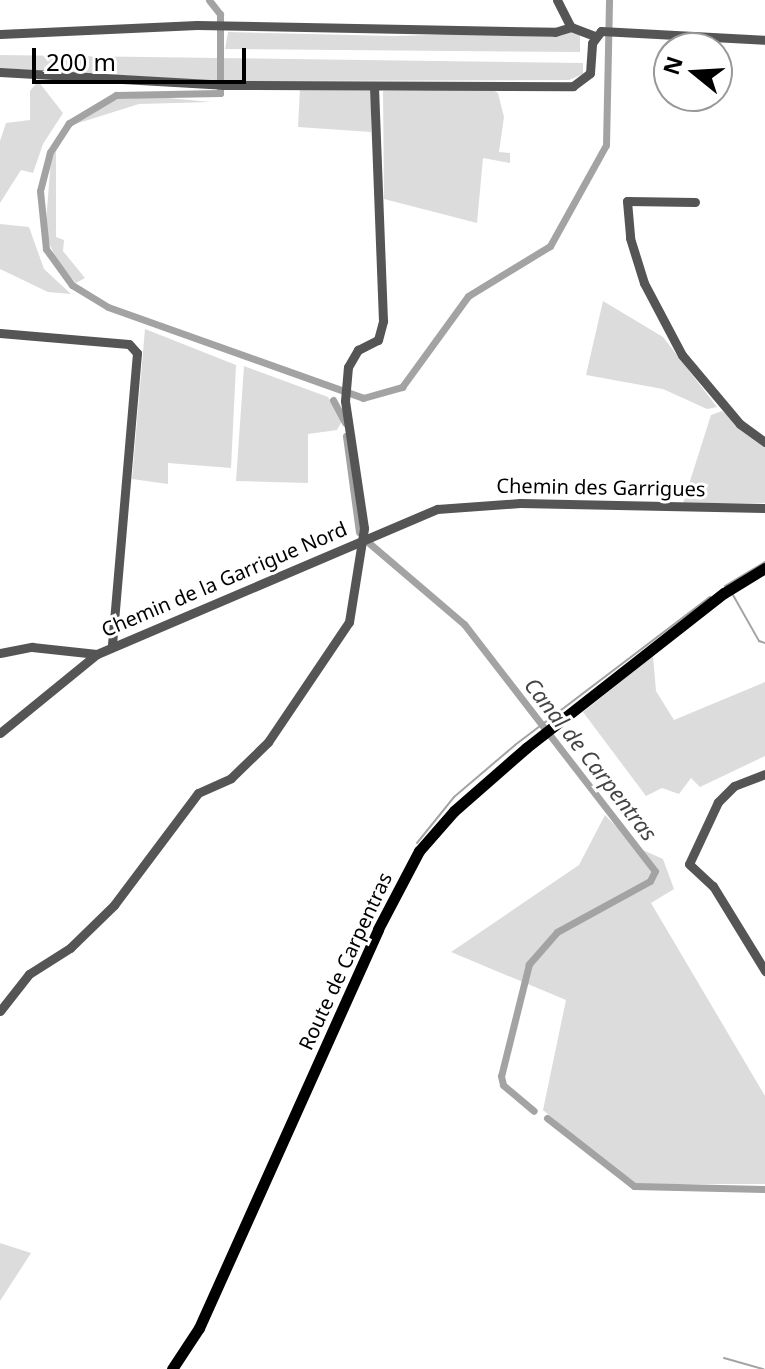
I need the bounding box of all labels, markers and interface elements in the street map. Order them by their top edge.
scale bar [36,32,250,82]
north arrow [653,32,733,112]
text: 200 m [46,45,116,78]
text: N [655,52,689,78]
street label: Chemin des Garrigues [496,473,706,501]
street label: Chemin de la Garrigue Nord [98,516,350,642]
water label: Canal de Carpentras [519,672,663,846]
street label: Route de Carpentras [293,868,397,1054]

